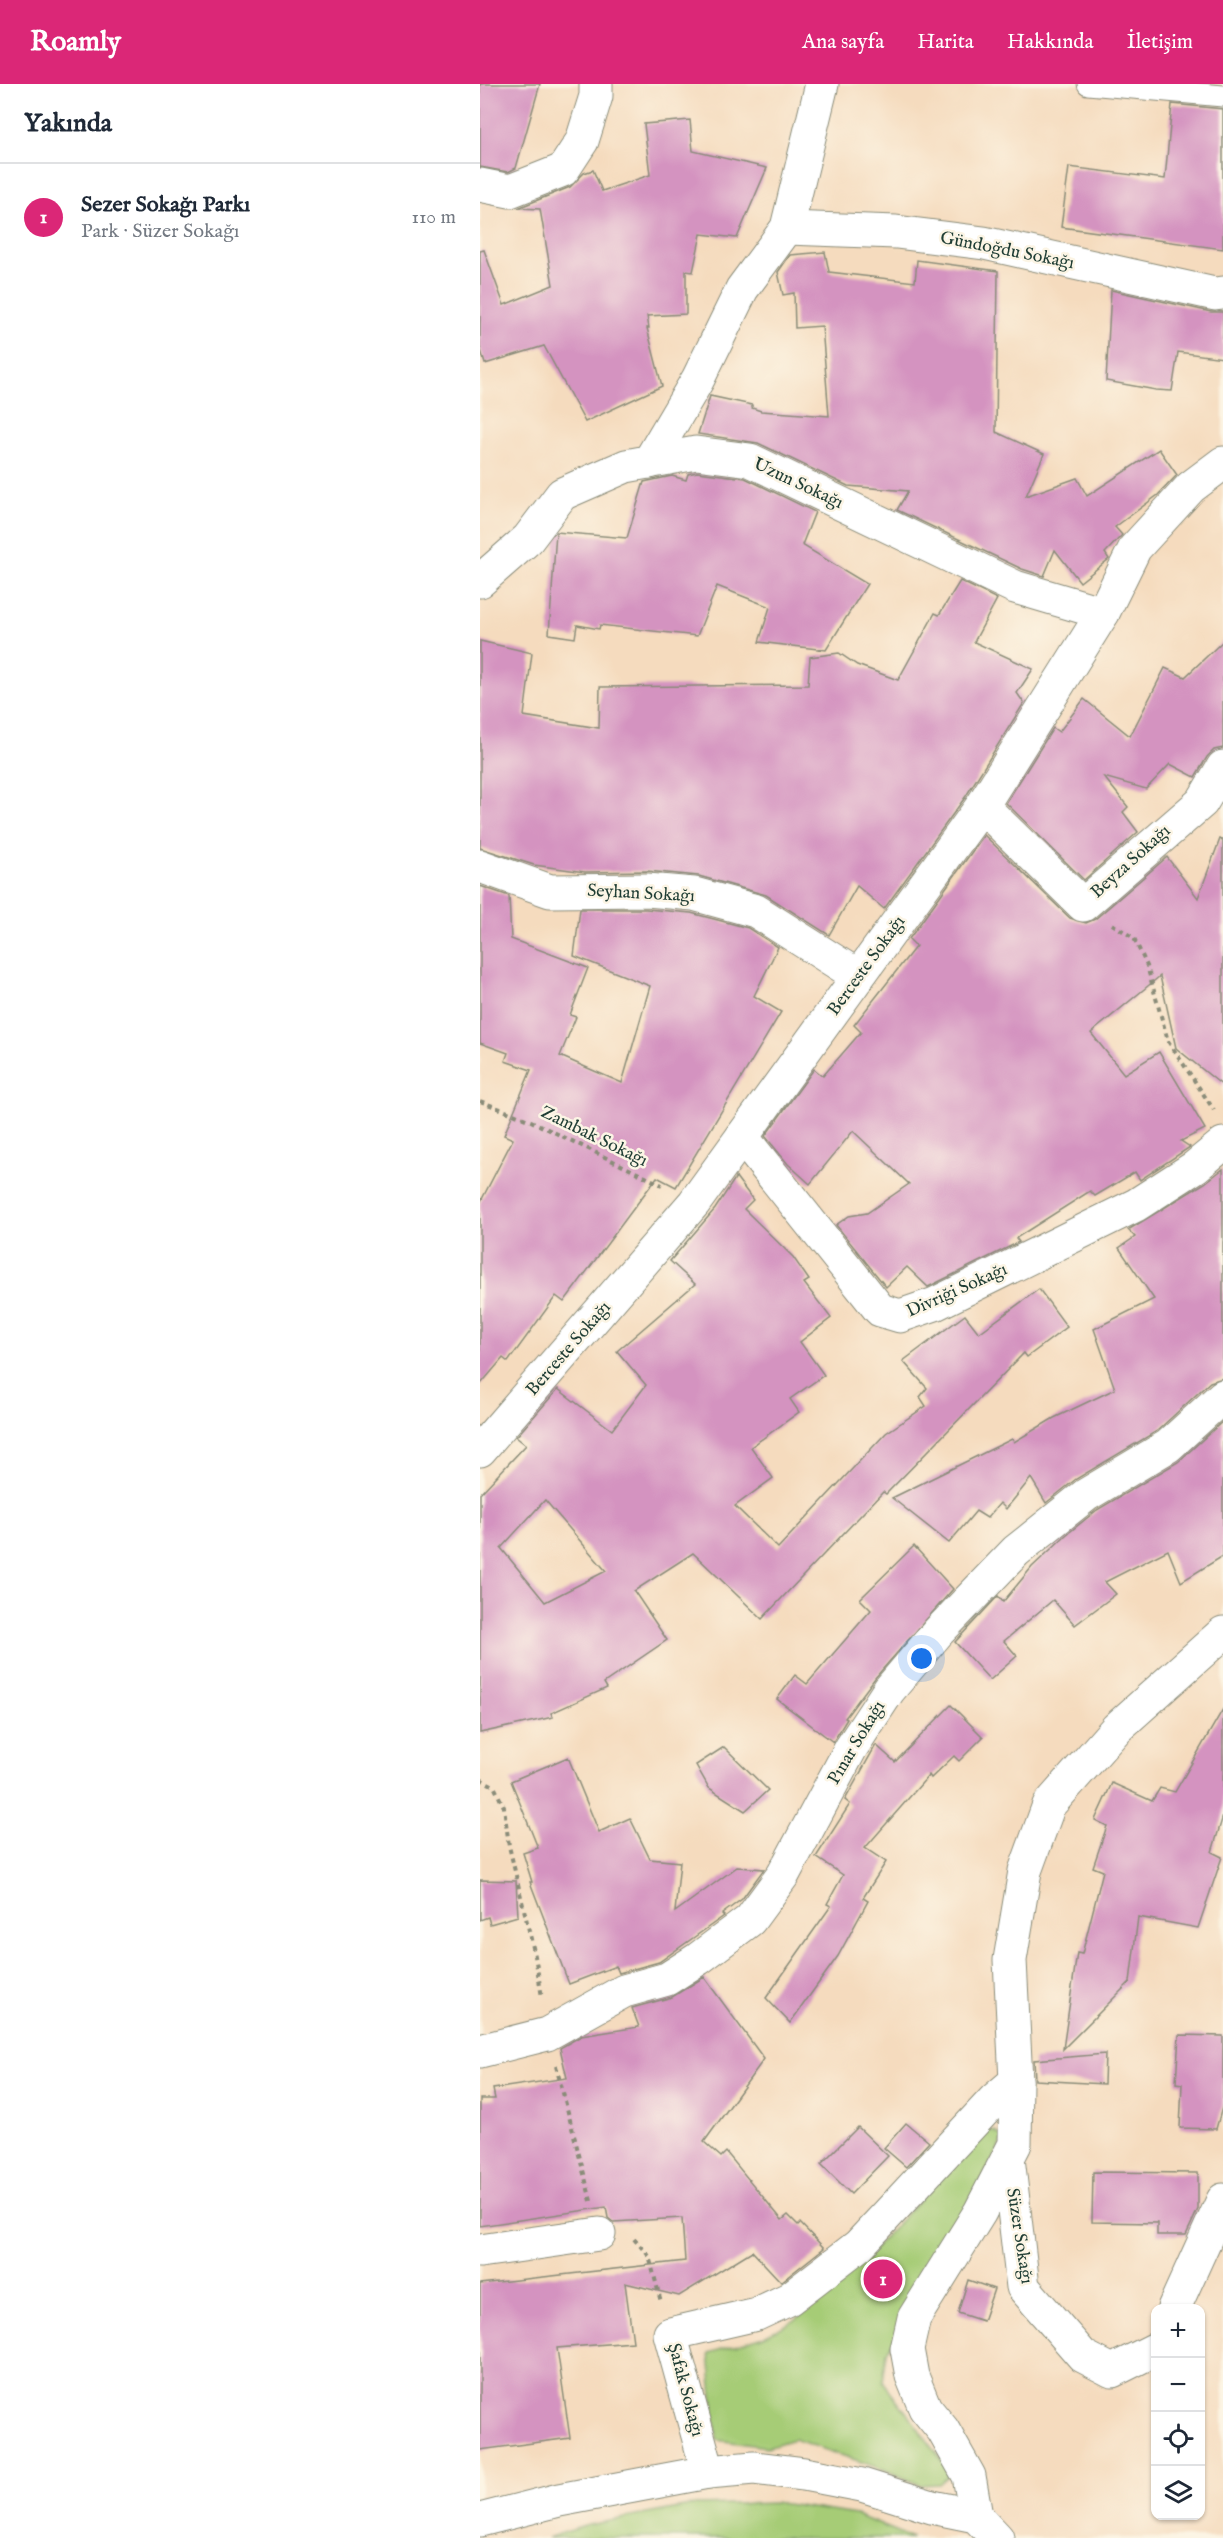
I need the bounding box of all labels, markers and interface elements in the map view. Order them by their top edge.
text: Roamly [30,25,121,60]
text: Ana sayfa [802,29,884,56]
text: Harita [917,29,974,56]
text: Hakkında [1007,29,1094,56]
text: İletişim [1127,29,1193,56]
text: Yakında [24,107,112,140]
text: Sezer Sokağı Parkı [81,191,250,219]
text: 1 [40,205,47,230]
text: 110 m [412,205,456,230]
text: Park · Süzer Sokağı [81,219,239,244]
street label: Gündoğdu Sokağı [938,227,1076,275]
street label: Uzun Sokağı [749,453,847,515]
street label: Beyza Sokağı [1086,820,1176,904]
street label: Seyhan Sokağı [587,880,696,908]
street label: Berceste Sokağı [823,911,911,1021]
street label: Zambak Sokağı [537,1101,651,1173]
street label: Divriği Sokağı [903,1258,1011,1323]
street label: Berceste Sokağı [522,1297,617,1401]
your location [907,1644,936,1673]
street label: Pınar Sokağı [823,1697,891,1789]
street label: Süzer Sokağı [1000,2187,1038,2286]
pin: 1 [864,2256,902,2302]
map controls [1151,2304,1205,2520]
button: + [1151,2304,1205,2358]
street label: Şafak Sokağı [662,2341,709,2439]
button: − [1151,2358,1205,2412]
button: locate [1151,2412,1205,2466]
button: layers [1151,2466,1205,2520]

